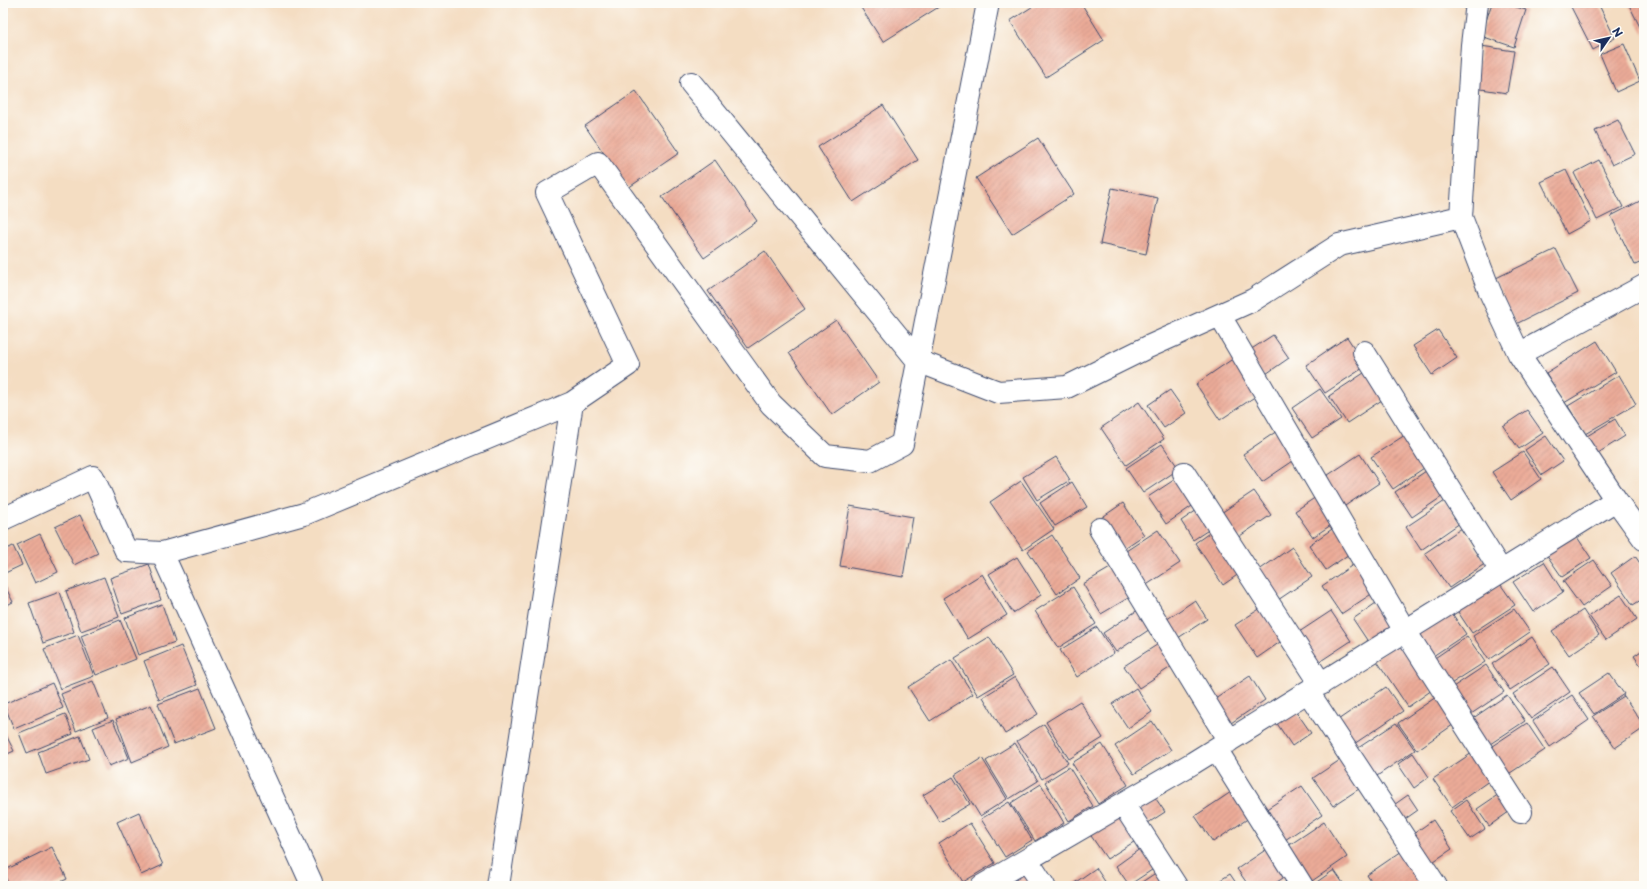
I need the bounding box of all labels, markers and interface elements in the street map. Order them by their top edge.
north arrow [1589,18,1629,58]
text: N [1608,24,1627,41]

